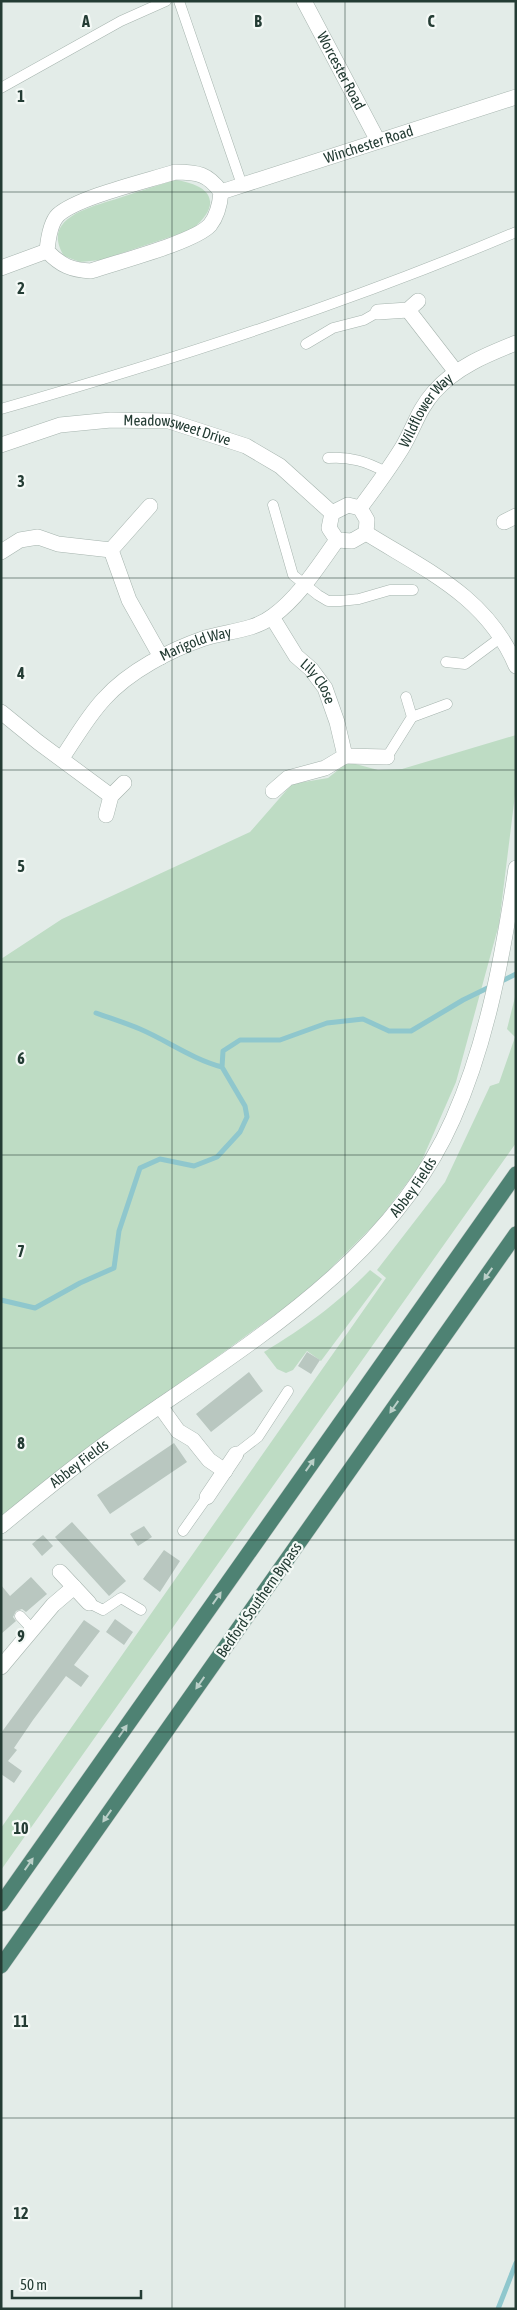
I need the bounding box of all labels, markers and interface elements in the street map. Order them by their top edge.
text: A [81,12,90,30]
text: B [254,12,262,30]
text: C [427,12,435,30]
street label: Worcester Road [314,29,369,113]
text: 1 [17,87,25,105]
street label: Winchester Road [322,122,415,166]
text: 2 [17,279,25,297]
street label: Wildflower Way [395,369,456,450]
street label: Meadowsweet Drive [123,411,233,449]
text: 3 [17,472,25,490]
street label: Marigold Way [157,623,233,664]
street label: Lily Close [297,655,339,706]
text: 4 [16,664,25,682]
text: 5 [17,857,25,875]
text: 6 [17,1049,25,1067]
street label: Abbey Fields [386,1154,440,1220]
text: 7 [17,1242,25,1260]
one-way arrow [483,1267,493,1281]
one-way arrow [389,1400,399,1414]
text: 8 [17,1434,25,1452]
street label: Abbey Fields [46,1435,111,1491]
one-way arrow [305,1459,315,1472]
street label: Bedford Southern Bypass [212,1539,305,1660]
one-way arrow [212,1591,222,1605]
text: 9 [17,1627,25,1645]
one-way arrow [195,1676,205,1690]
one-way arrow [118,1724,128,1738]
one-way arrow [102,1809,112,1823]
text: 10 [13,1819,29,1837]
one-way arrow [24,1857,34,1871]
text: 11 [13,2012,29,2030]
text: 12 [13,2204,29,2222]
scale bar [12,2268,141,2300]
text: 50 m [20,2276,47,2293]

